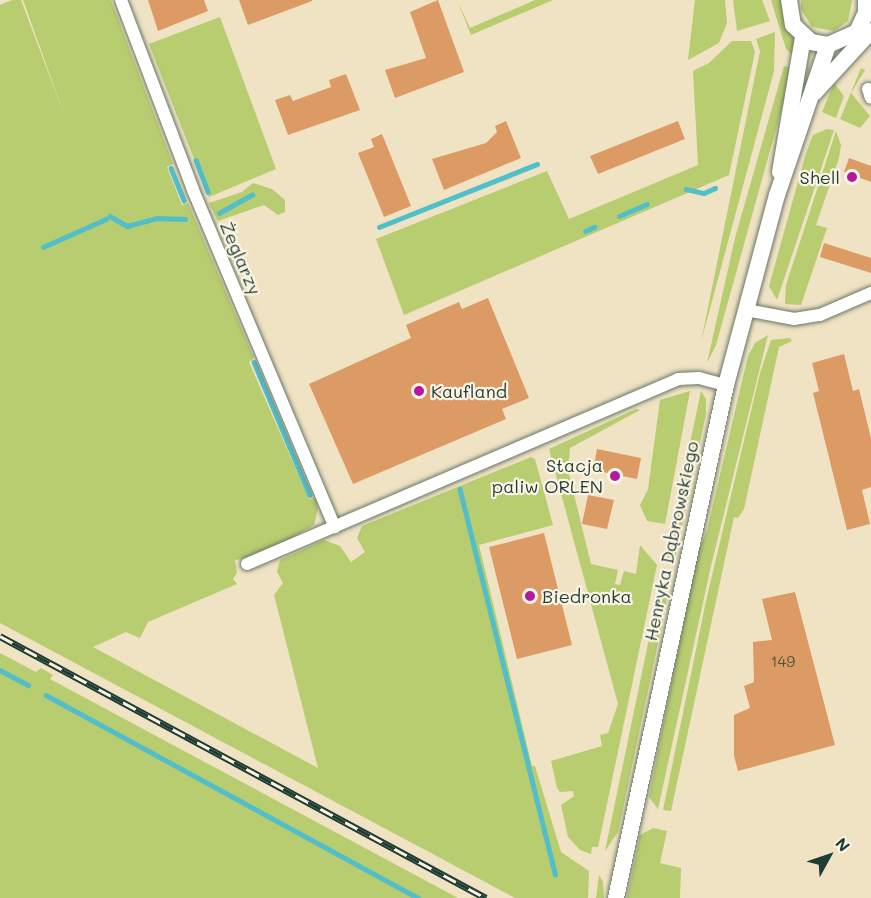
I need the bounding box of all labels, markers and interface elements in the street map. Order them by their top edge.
place label: Shell [800,166,840,188]
marker: Shell [845,170,859,184]
street label: Żeglarzy [216,218,266,298]
place label: Kaufland [431,380,507,402]
marker: Kaufland [412,384,426,398]
street label: Henryka Dąbrowskiego [639,439,703,643]
place label: Stacja paliw ORLEN [492,455,603,498]
marker: Stacja paliw ORLEN [608,469,622,483]
place label: Biedronka [542,585,632,607]
marker: Biedronka [523,589,537,603]
house number: 149 [771,653,795,671]
north arrow [799,826,859,886]
text: N [831,833,855,856]

